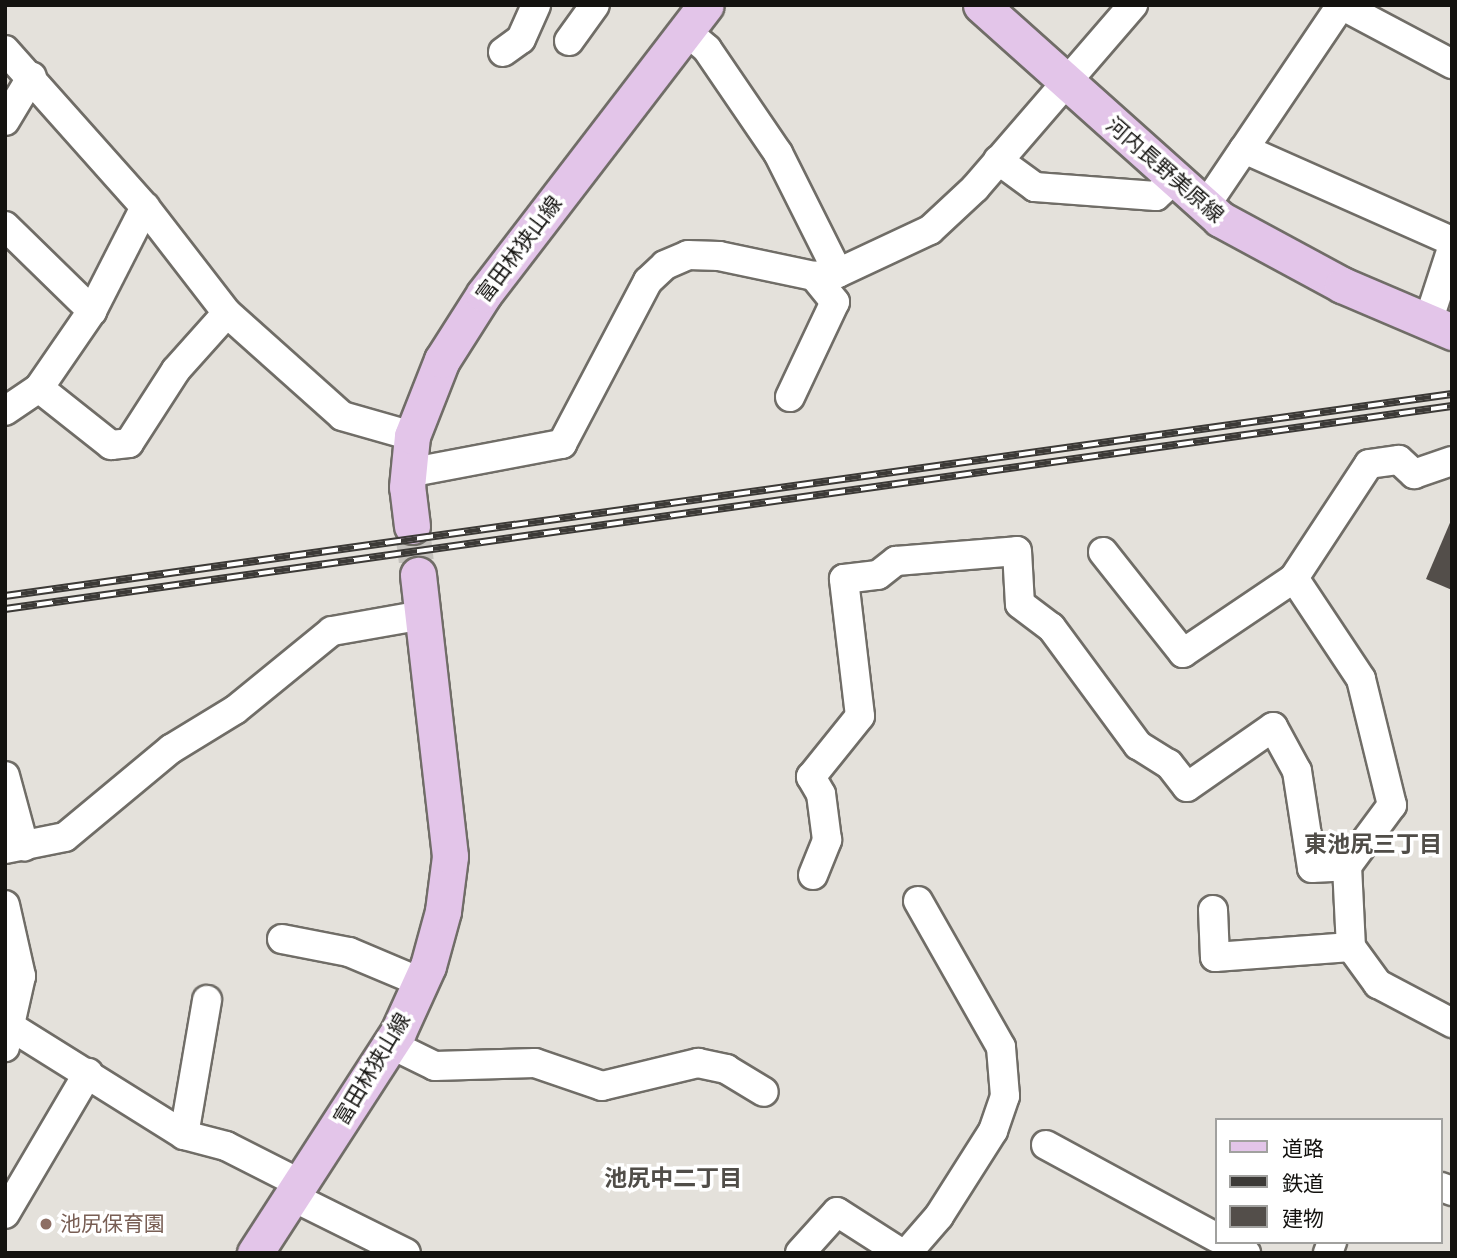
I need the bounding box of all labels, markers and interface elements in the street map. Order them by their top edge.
street label: 河内長野美原線 [1101,112,1229,228]
street label: 富田林狭山線 [471,191,567,307]
district label: 東池尻三丁目 [1304,831,1442,859]
street label: 富田林狭山線 [329,1009,415,1129]
legend [1216,1118,1443,1244]
text: 道路 [1282,1137,1324,1161]
district label: 池尻中二丁目 [604,1165,742,1193]
text: 鉄道 [1282,1172,1324,1196]
text: 建物 [1282,1207,1324,1231]
place label: 池尻保育園 [60,1211,165,1237]
marker: 池尻保育園 [38,1216,54,1232]

